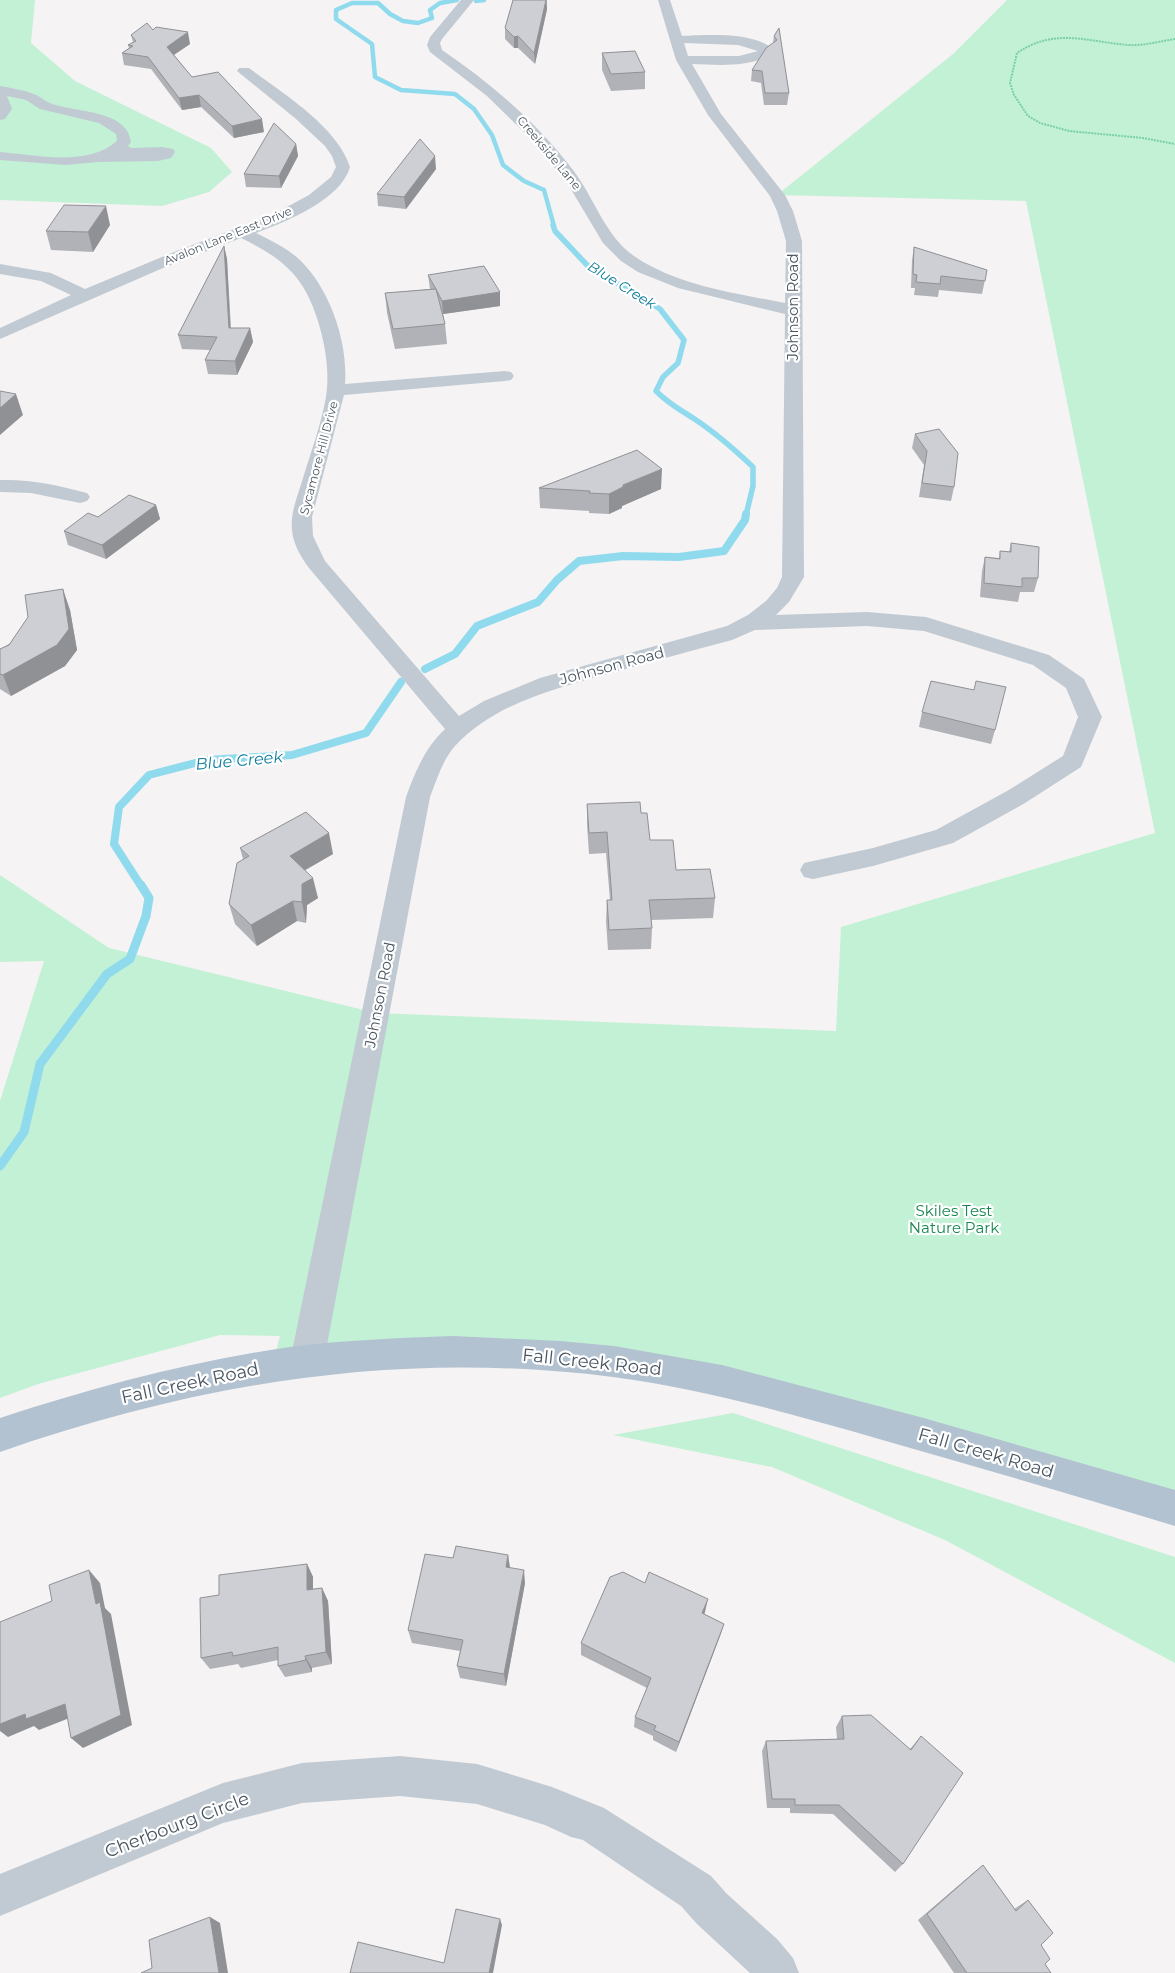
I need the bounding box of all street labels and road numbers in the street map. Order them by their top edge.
street label: Creekside Lane [514,113,585,193]
street label: Avalon Lane East Drive [162,203,294,268]
street label: Johnson Road [783,253,802,362]
street label: Sycamore Hill Drive [296,399,341,516]
street label: Johnson Road [557,642,666,689]
street label: Johnson Road [360,940,399,1050]
street label: Fall Creek Road [521,1344,663,1380]
street label: Fall Creek Road [119,1358,261,1408]
street label: Fall Creek Road [916,1423,1056,1483]
street label: Cherbourg Circle [102,1787,252,1863]

